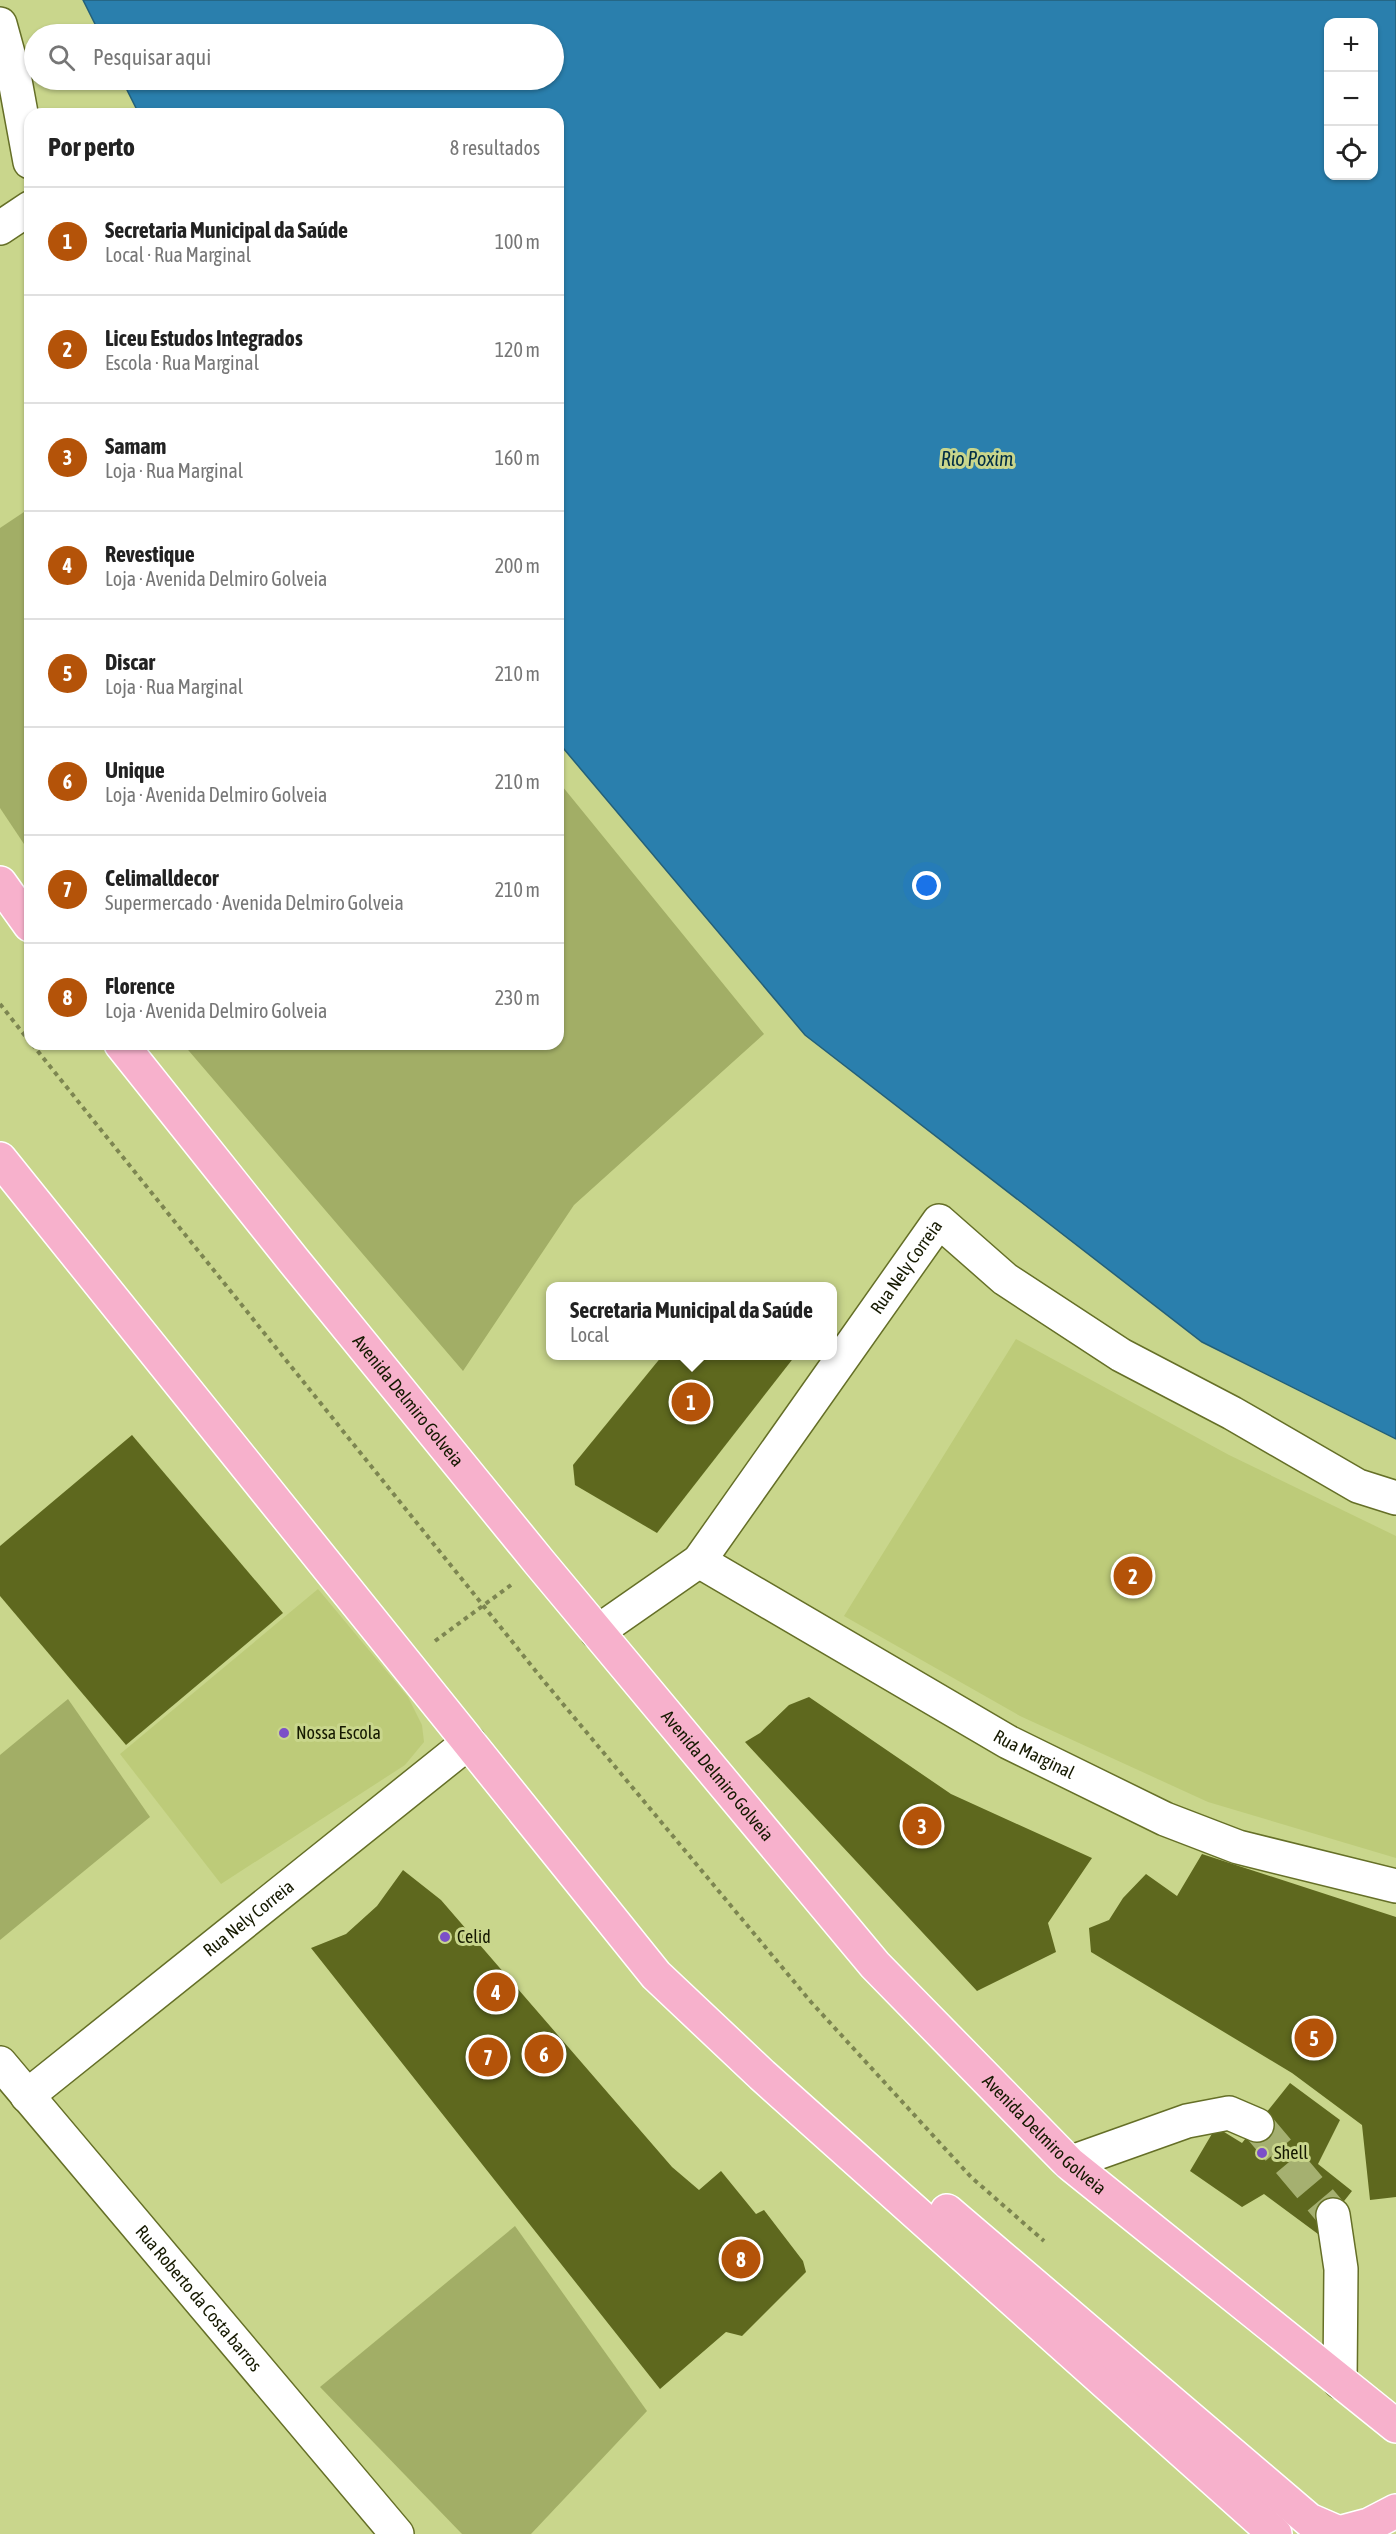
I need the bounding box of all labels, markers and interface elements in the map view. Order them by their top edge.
map controls [1324,18,1378,180]
button: + [1324,18,1378,72]
search box [24,24,564,90]
icon: search [45,41,78,74]
text: Pesquisar aqui [93,44,211,70]
button: − [1324,72,1378,126]
button: locate [1324,126,1378,180]
text: Por perto [48,132,135,162]
text: 8 resultados [450,136,540,159]
text: Secretaria Municipal da Saúde [105,217,348,243]
text: 1 [63,230,72,253]
text: 100 m [495,230,540,253]
text: Local · Rua Marginal [105,243,251,266]
text: Liceu Estudos Integrados [105,325,303,351]
text: 2 [63,338,72,361]
text: 120 m [495,338,540,361]
text: Escola · Rua Marginal [105,351,259,374]
text: Samam [105,433,166,459]
text: 3 [63,446,72,469]
text: 160 m [495,446,540,469]
water label: Rio Poxim [941,447,1013,470]
text: Loja · Rua Marginal [105,459,243,482]
text: Revestique [105,541,195,567]
text: 4 [63,554,72,577]
text: 200 m [495,554,540,577]
text: Loja · Avenida Delmiro Golveia [105,567,327,590]
text: Discar [105,649,155,675]
text: 5 [63,662,72,685]
text: 210 m [495,662,540,685]
text: Loja · Rua Marginal [105,675,243,698]
text: Unique [105,757,165,783]
text: 6 [63,770,72,793]
text: 210 m [495,770,540,793]
text: Loja · Avenida Delmiro Golveia [105,783,327,806]
text: Celimalldecor [105,865,219,891]
your location [912,871,941,900]
text: 7 [63,878,72,901]
text: 210 m [495,878,540,901]
text: Supermercado · Avenida Delmiro Golveia [105,891,404,914]
text: Florence [105,973,175,999]
text: 8 [63,986,72,1009]
text: 230 m [495,986,540,1009]
text: Loja · Avenida Delmiro Golveia [105,999,327,1022]
street label: Rua Nely Correia [866,1216,946,1318]
popup [546,1282,837,1360]
text: Secretaria Municipal da Saúde [570,1297,813,1323]
text: Local [570,1323,609,1346]
street label: Avenida Delmiro Golveia [349,1331,468,1471]
pin: 1 [672,1380,710,1424]
pin: 2 [1114,1554,1152,1598]
street label: Avenida Delmiro Golveia [657,1706,778,1845]
place label: Nossa Escola [296,1722,381,1743]
street label: Rua Marginal [990,1725,1078,1783]
marker: Nossa Escola [277,1726,291,1740]
pin: 3 [902,1804,942,1848]
street label: Rua Nely Correia [199,1876,298,1961]
place label: Celid [457,1926,491,1947]
marker: Celid [438,1930,452,1944]
pin: 4 [476,1970,516,2014]
pin: 5 [1294,2016,1334,2060]
pin: 6 [524,2032,564,2076]
pin: 7 [468,2034,508,2080]
street label: Avenida Delmiro Golveia [978,2070,1110,2199]
place label: Shell [1274,2142,1308,2163]
marker: Shell [1255,2146,1269,2160]
street label: Rua Roberto da Costa barros [131,2221,266,2376]
pin: 8 [722,2236,760,2282]

